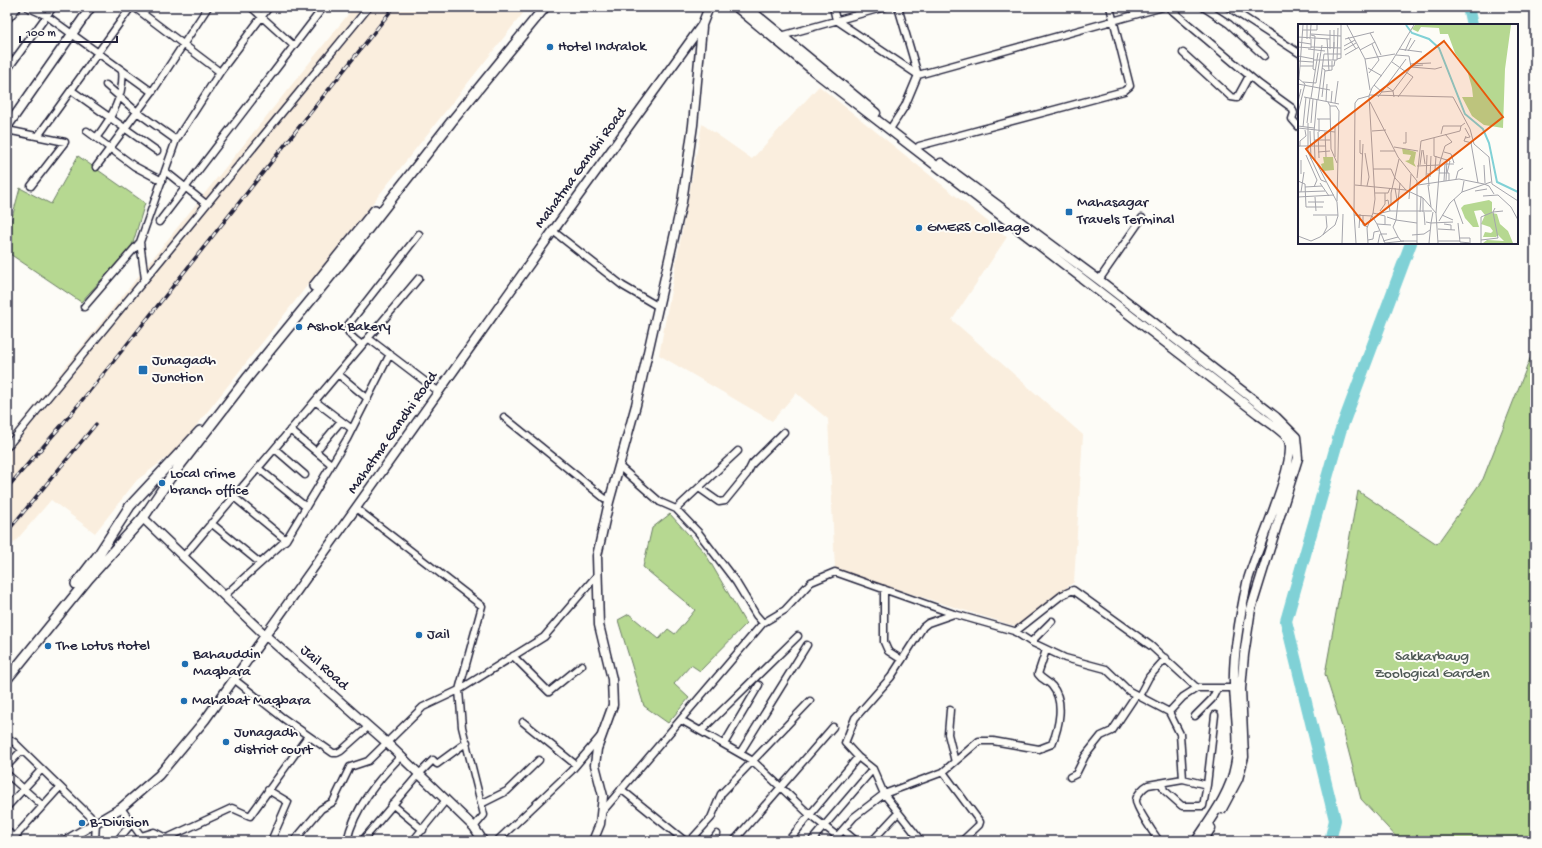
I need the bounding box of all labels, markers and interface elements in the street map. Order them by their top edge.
scale bar [20,18,117,44]
inset map [1298,24,1518,244]
text: 100 m [25,27,56,41]
place label: Hotel Indralok [558,38,647,56]
marker: Hotel Indralok [545,42,555,52]
street label: Mahatma Gandhi Road [531,103,632,232]
place label: Mahasagar Travels Terminal [1076,194,1175,229]
marker: Mahasagar Travels Terminal [1064,207,1074,217]
place label: GMERS Colleage [927,219,1030,237]
marker: GMERS Colleage [914,223,924,233]
place label: Ashok Bakery [307,318,391,336]
marker: Ashok Bakery [294,322,304,332]
place label: Junagadh Junction [152,352,216,387]
marker: Junagadh Junction [137,364,149,376]
street label: Mahatma Gandhi Road [344,367,443,498]
place label: Local crime branch office [170,465,249,500]
marker: Local crime branch office [157,478,167,488]
place label: Jail [427,626,450,644]
marker: Jail [414,630,424,640]
place label: The Lotus Hotel [55,637,150,655]
marker: The Lotus Hotel [43,641,53,651]
street label: Jail Road [296,642,353,695]
place label: Bahauddin Maqbara [192,646,260,681]
park label: Sakkarbaug Zoological Garden [1374,648,1490,683]
marker: Bahauddin Maqbara [180,659,190,669]
place label: Mahabat Maqbara [192,692,311,710]
marker: Mahabat Maqbara [179,696,189,706]
place label: Junagadh district court [234,724,314,759]
marker: Junagadh district court [221,737,231,747]
place label: B-Division [89,814,149,832]
marker: B-Division [77,818,87,828]

